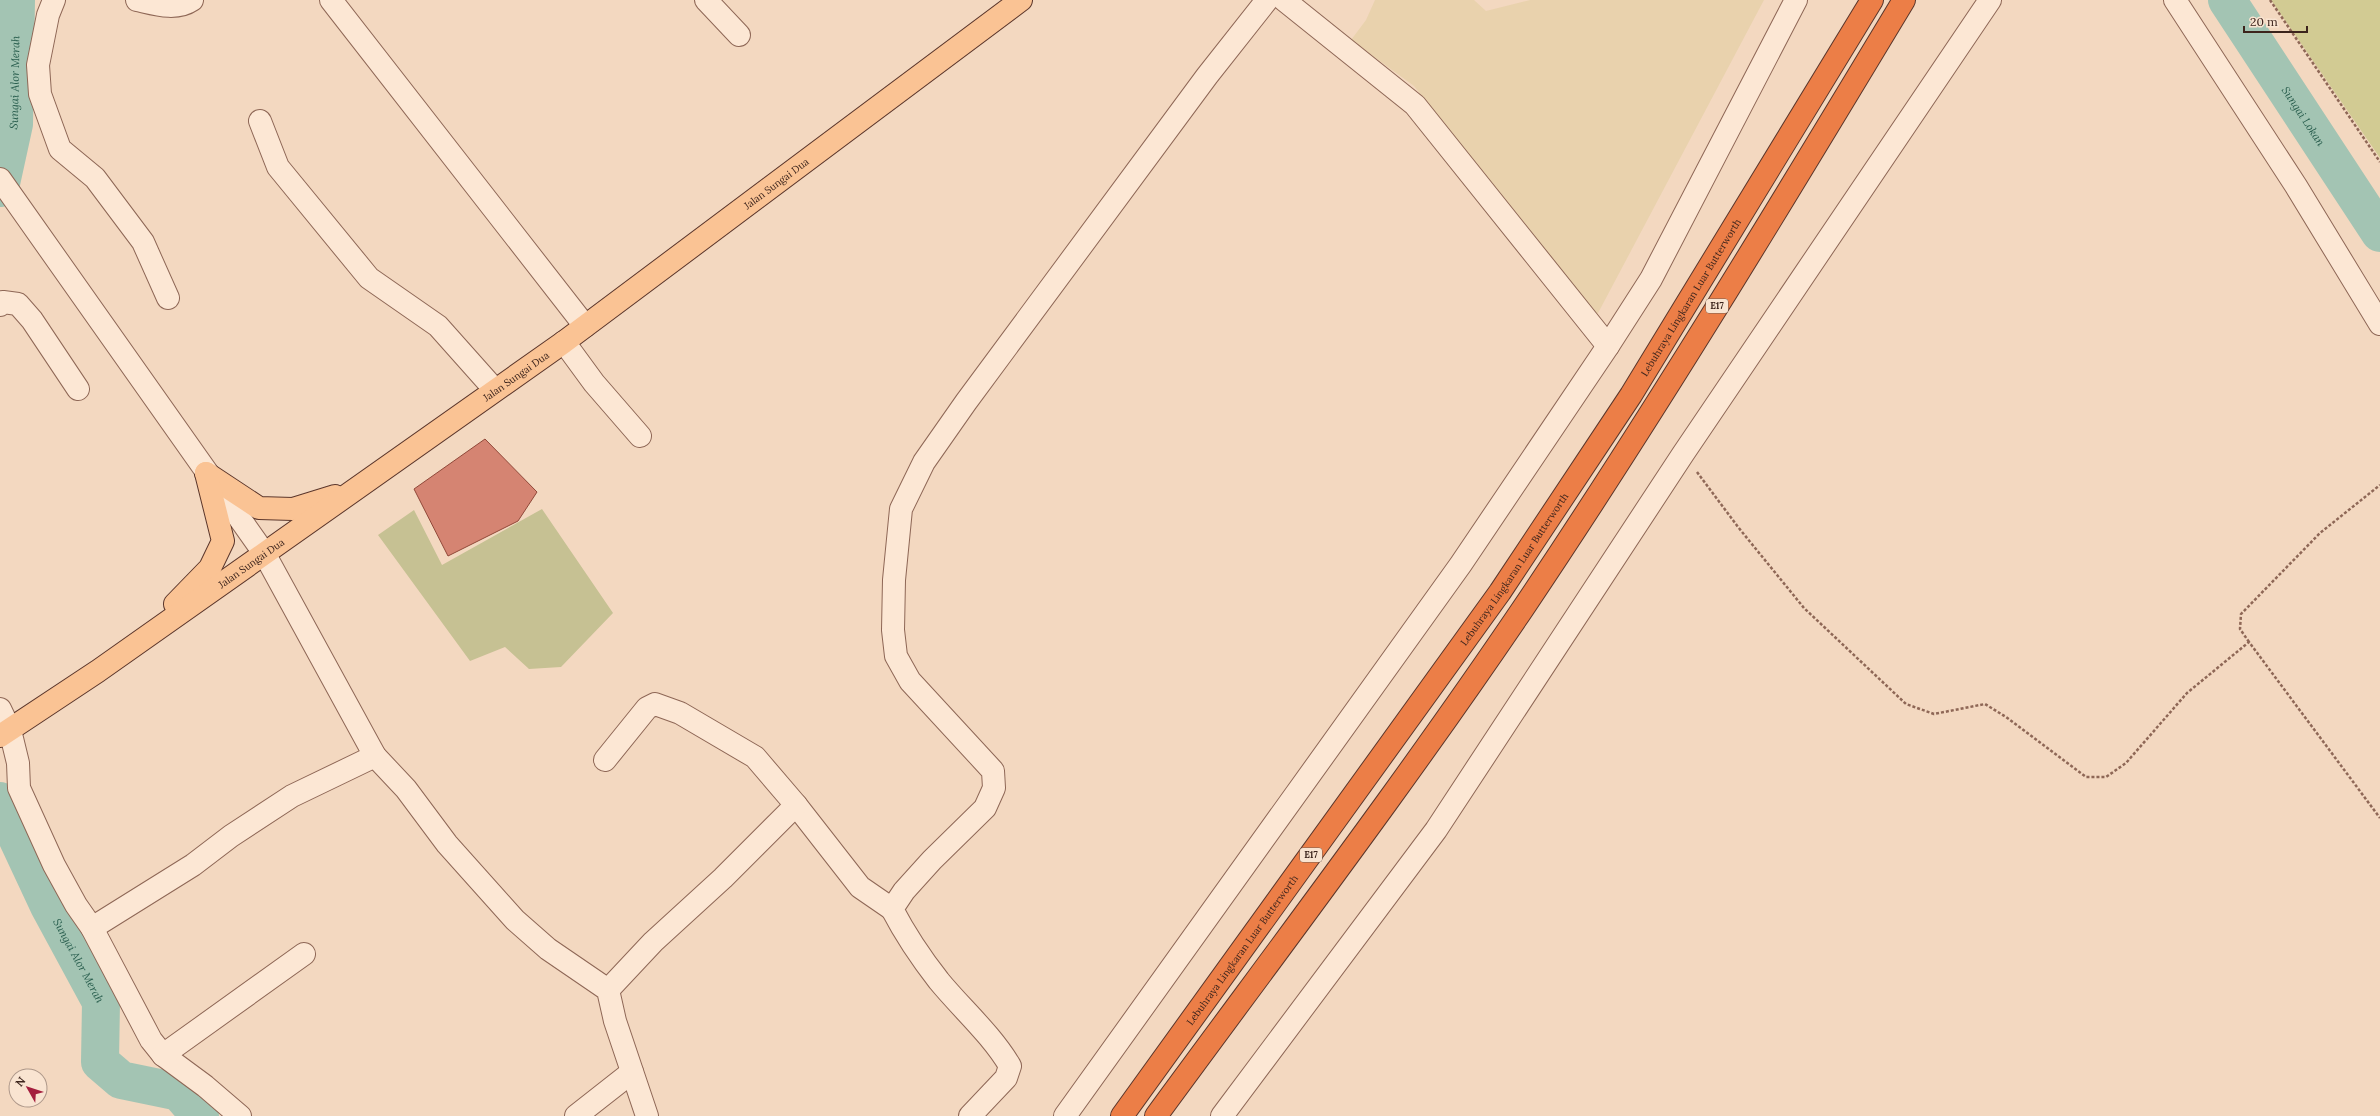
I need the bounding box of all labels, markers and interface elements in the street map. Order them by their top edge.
scale bar [2244,8,2307,34]
text: 20 m [2250,14,2278,29]
water label: Sungai Alor Merah [6,35,22,131]
water label: Sungai Lokan [2279,84,2328,149]
street label: Jalan Sungai Dua [741,155,811,213]
street label: Lebuhraya Lingkaran Luar Butterworth [1638,216,1744,379]
road number: E17 [1706,299,1728,313]
street label: Jalan Sungai Dua [480,349,552,405]
street label: Lebuhraya Lingkaran Luar Butterworth [1458,490,1571,648]
street label: Jalan Sungai Dua [215,536,287,592]
road number: E17 [1300,848,1322,862]
street label: Lebuhraya Lingkaran Luar Butterworth [1184,872,1301,1028]
water label: Sungai Alor Merah [50,916,107,1006]
north arrow [8,1068,48,1108]
text: N [12,1074,29,1089]

